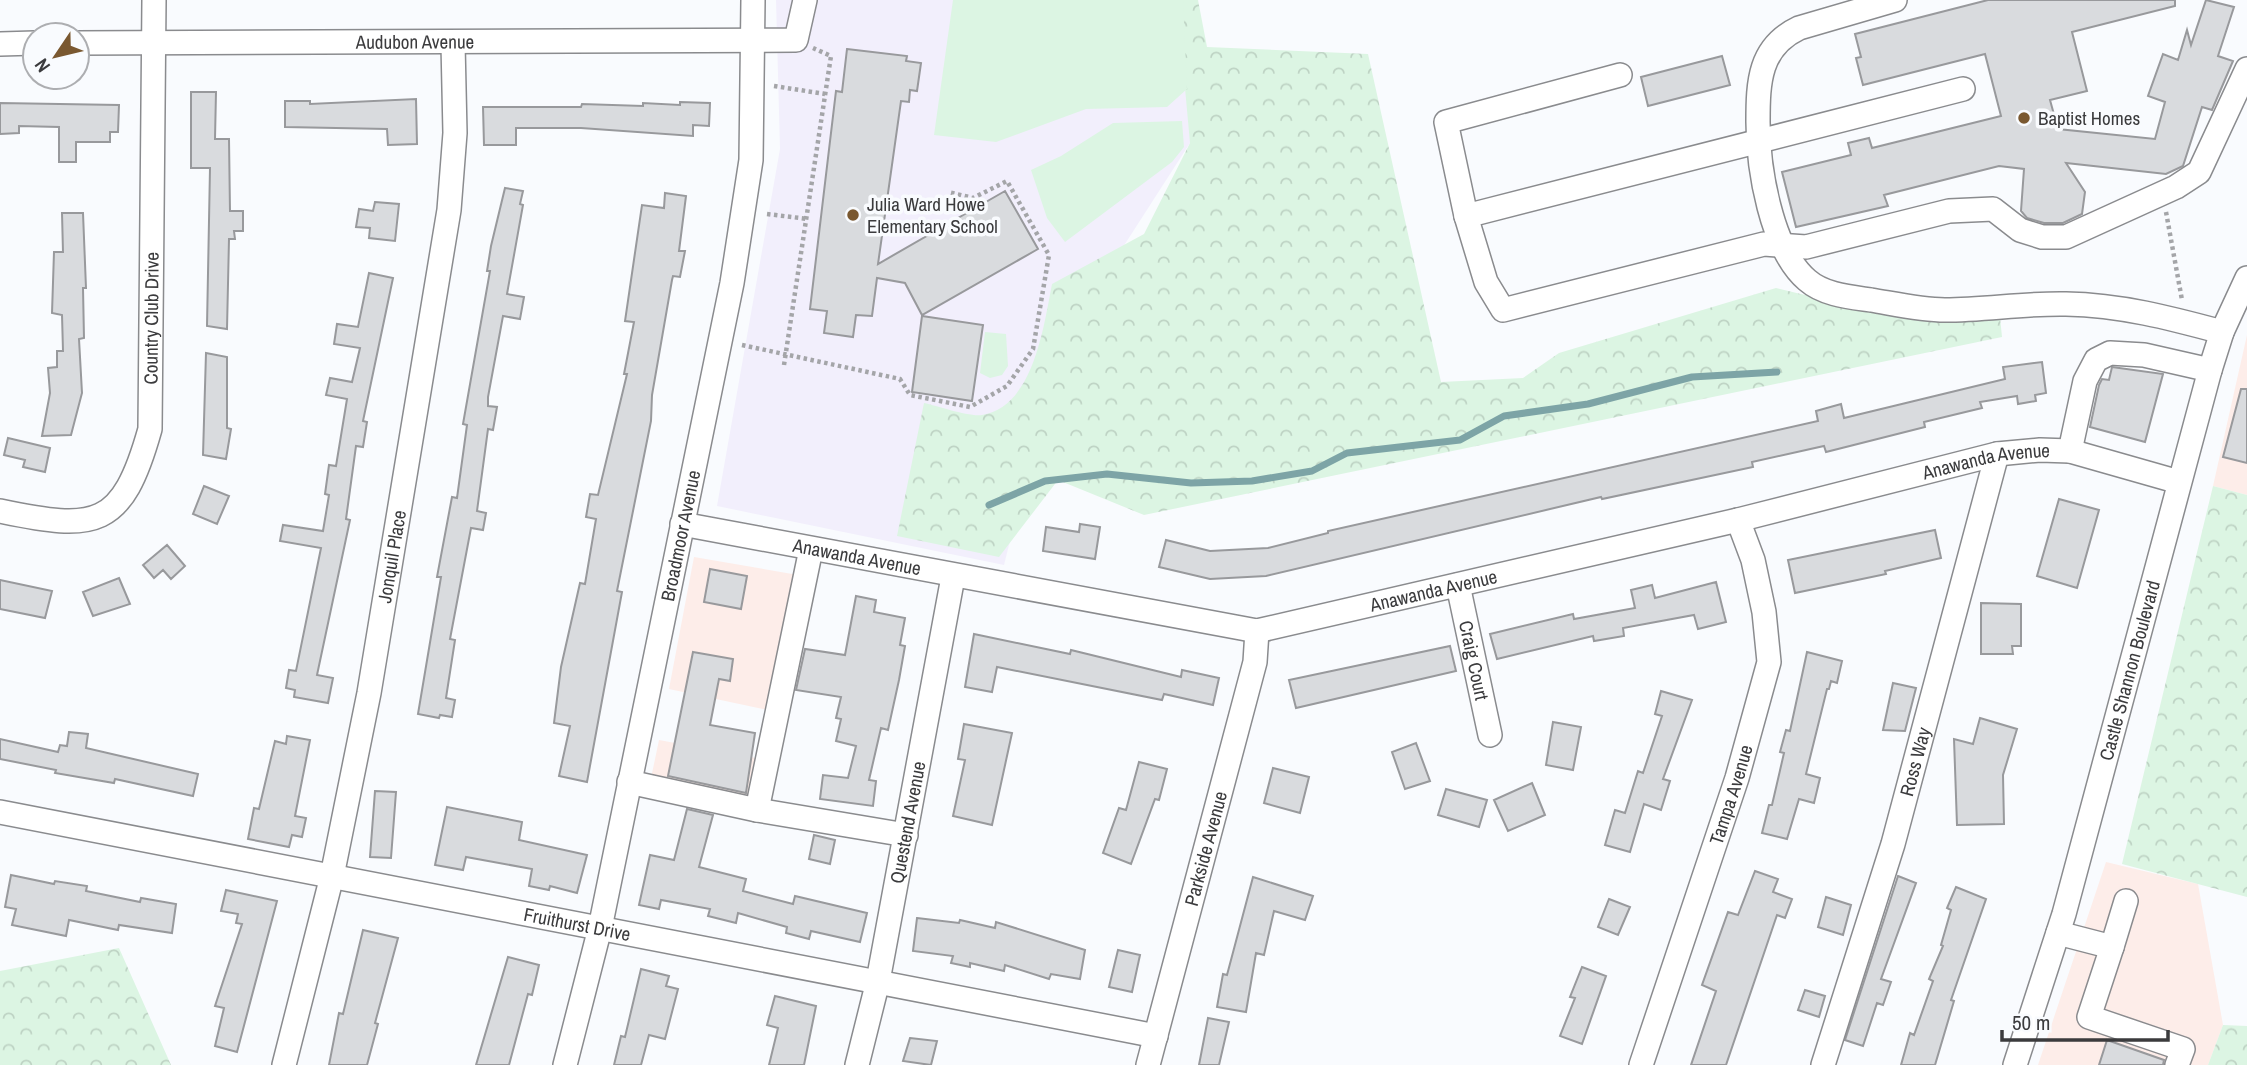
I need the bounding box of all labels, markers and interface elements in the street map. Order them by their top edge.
north arrow [21,21,91,91]
street label: Audubon Avenue [355,28,474,55]
text: N [28,54,56,78]
place label: Baptist Homes [2038,105,2140,131]
marker: Baptist Homes [2016,110,2032,126]
place label: Julia Ward Howe Elementary School [867,191,998,239]
marker: Julia Ward Howe Elementary School [845,207,861,223]
street label: Country Club Drive [137,252,165,385]
street label: Anawanda Avenue [1919,437,2050,486]
street label: Broadmoor Avenue [654,468,706,603]
street label: Jonquil Place [371,508,412,605]
street label: Anawanda Avenue [790,532,923,581]
street label: Anawanda Avenue [1366,563,1500,618]
street label: Castle Shannon Boulevard [2093,577,2166,763]
street label: Craig Court [1453,618,1495,703]
street label: Ross Way [1893,724,1937,799]
street label: Tampa Avenue [1703,742,1759,848]
street label: Questend Avenue [883,759,932,885]
street label: Parkside Avenue [1178,788,1233,909]
street label: Fruithurst Drive [522,901,633,947]
scale bar [2002,998,2168,1042]
text: 50 m [2012,1008,2050,1037]

